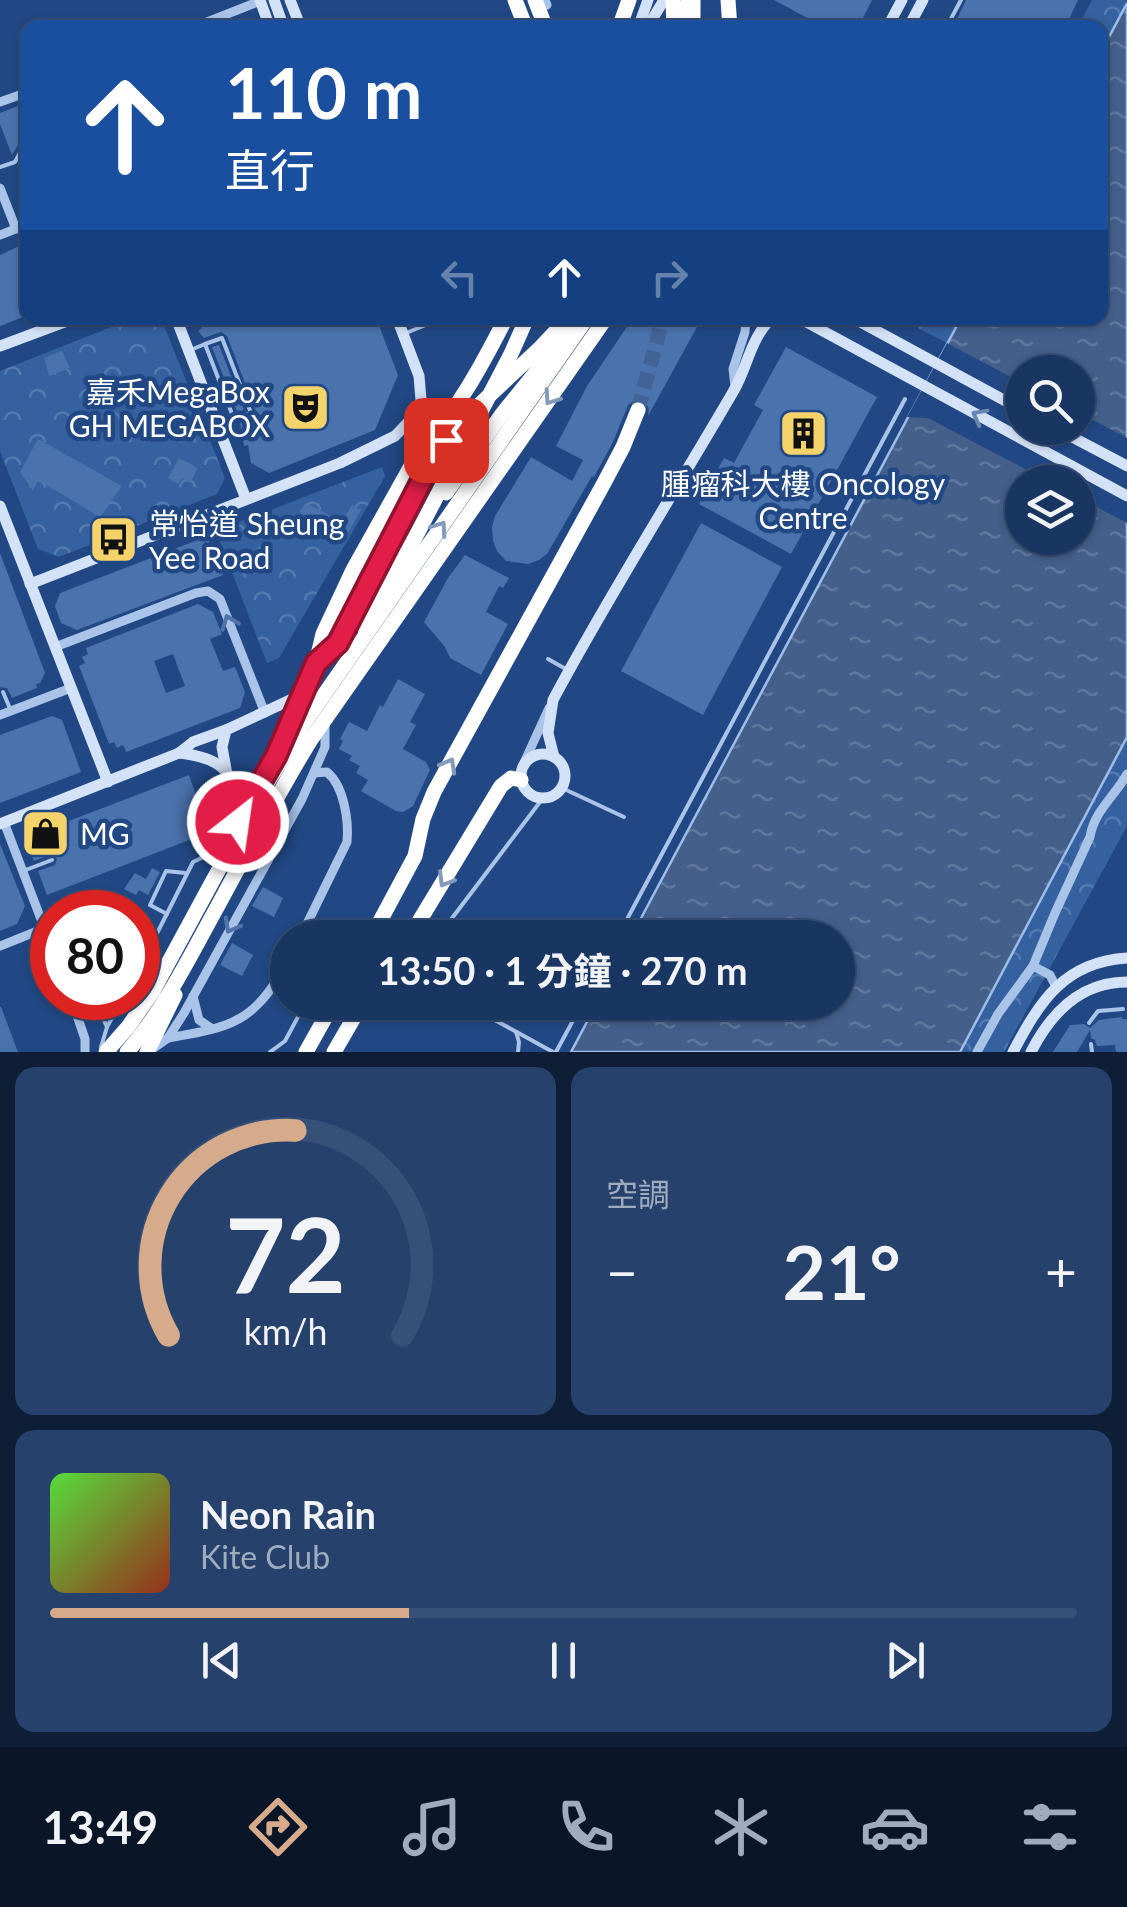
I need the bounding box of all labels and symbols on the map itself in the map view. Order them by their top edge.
place label: 嘉禾MegaBox GH MEGABOX [69,373,271,443]
theatre icon: 嘉禾MegaBox GH MEGABOX [279,382,331,434]
one-way arrow [545,387,563,405]
pin [404,398,489,483]
building icon: 腫瘤科大樓 Oncology Centre [777,408,829,460]
one-way arrow [972,409,990,429]
place label: 腫瘤科大樓 Oncology Centre [661,465,946,535]
place label: 常怡道 Sheung Yee Road [149,505,344,575]
bus stop icon: 常怡道 Sheung Yee Road [88,514,140,566]
one-way arrow [428,521,446,540]
one-way arrow [221,615,241,632]
one-way arrow [437,758,457,776]
position arrow [186,770,290,874]
shop icon: MG [19,807,71,859]
place label: MG [80,815,130,851]
one-way arrow [437,869,457,887]
speed limit sign: 80 [30,890,160,1020]
one-way arrow [224,916,244,934]

